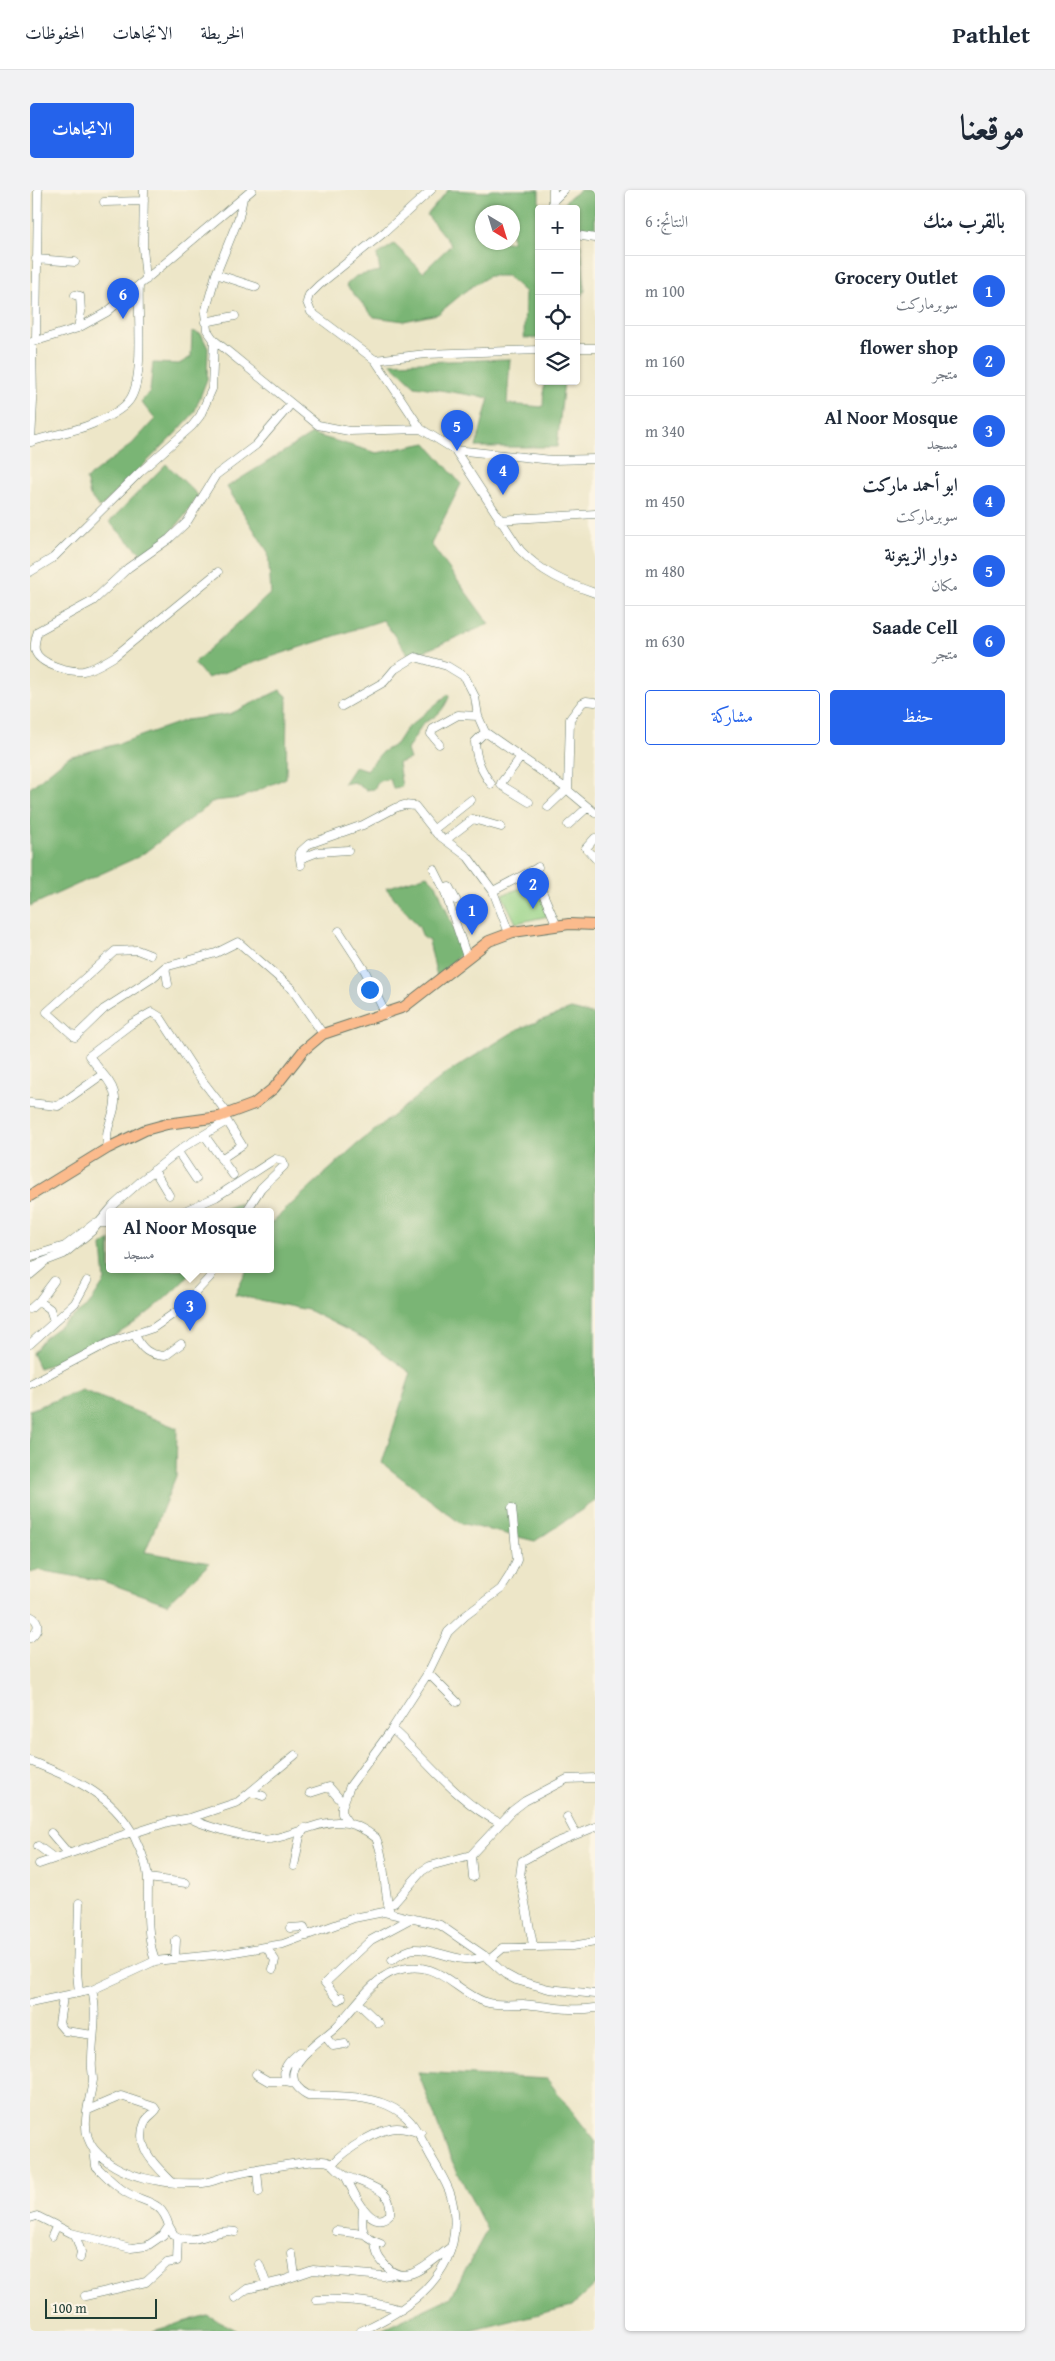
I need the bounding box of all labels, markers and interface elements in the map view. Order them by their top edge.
text: Pathlet [952,17,1030,52]
text: المحفوظات [25,19,84,46]
text: الاتجاهات [112,19,172,46]
text: الخريطة [200,19,244,46]
text: موقعنا [960,101,1025,152]
button: الاتجاهات [30,103,134,158]
north arrow [475,205,520,250]
map controls [535,205,580,385]
button: + [535,205,580,250]
text: بالقرب منك [923,205,1005,236]
text: النتائج: 6 [645,209,688,233]
button: − [535,250,580,295]
text: Grocery Outlet [835,263,958,291]
pin: 6 [107,278,139,319]
text: 100 m [645,279,685,303]
text: 1 [985,279,993,303]
text: سوبرماركت [896,291,958,315]
button: locate [535,295,580,340]
text: flower shop [860,333,958,361]
button: layers [535,340,580,385]
text: 160 m [645,349,685,373]
text: 2 [985,349,993,373]
text: متجر [933,361,958,385]
text: Al Noor Mosque [824,403,958,431]
pin: 5 [441,410,473,451]
text: 340 m [645,419,685,443]
text: 3 [985,419,993,443]
text: مسجد [927,431,958,455]
pin: 4 [487,454,519,495]
text: ابو أحمد ماركت [862,470,958,498]
text: 450 m [645,489,685,513]
text: 4 [985,489,993,513]
text: سوبرماركت [896,503,958,527]
text: دوار الزيتونة [884,540,958,568]
text: 480 m [645,559,685,583]
text: 5 [985,559,993,583]
text: مكان [931,573,958,597]
text: Saade Cell [872,613,958,641]
text: 630 m [645,629,685,653]
text: 6 [985,629,993,653]
text: متجر [933,641,958,665]
button: مشاركة [645,690,820,745]
button: حفظ [830,690,1005,745]
pin: 2 [517,868,549,909]
pin: 1 [456,894,488,935]
your location [357,977,383,1003]
popup [106,1208,274,1273]
text: Al Noor Mosque [123,1213,257,1241]
text: مسجد [123,1241,155,1265]
pin: 3 [174,1290,206,1331]
scale bar [45,2296,158,2319]
text: 100 m [52,2298,87,2318]

